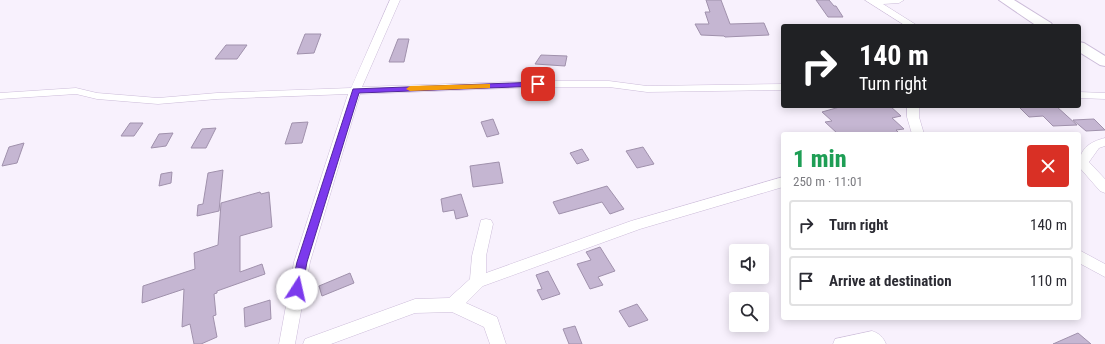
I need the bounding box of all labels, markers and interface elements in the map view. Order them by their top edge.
text: 140 m [859,39,929,72]
icon: right [793,40,845,92]
pin [521,67,555,101]
icon: arrive [527,73,549,95]
text: Turn right [859,73,927,94]
text: 1 min [793,145,847,173]
button: close [1027,145,1069,187]
text: 250 m · 11:01 [793,174,863,189]
icon: right [795,214,817,236]
text: Turn right [829,216,888,234]
text: 140 m [1030,216,1067,234]
map controls [729,244,769,332]
button: sound [729,244,769,284]
position arrow [276,268,318,310]
icon: arrive [795,270,817,292]
text: Arrive at destination [829,272,952,290]
text: 110 m [1030,272,1067,290]
button: search [729,292,769,332]

